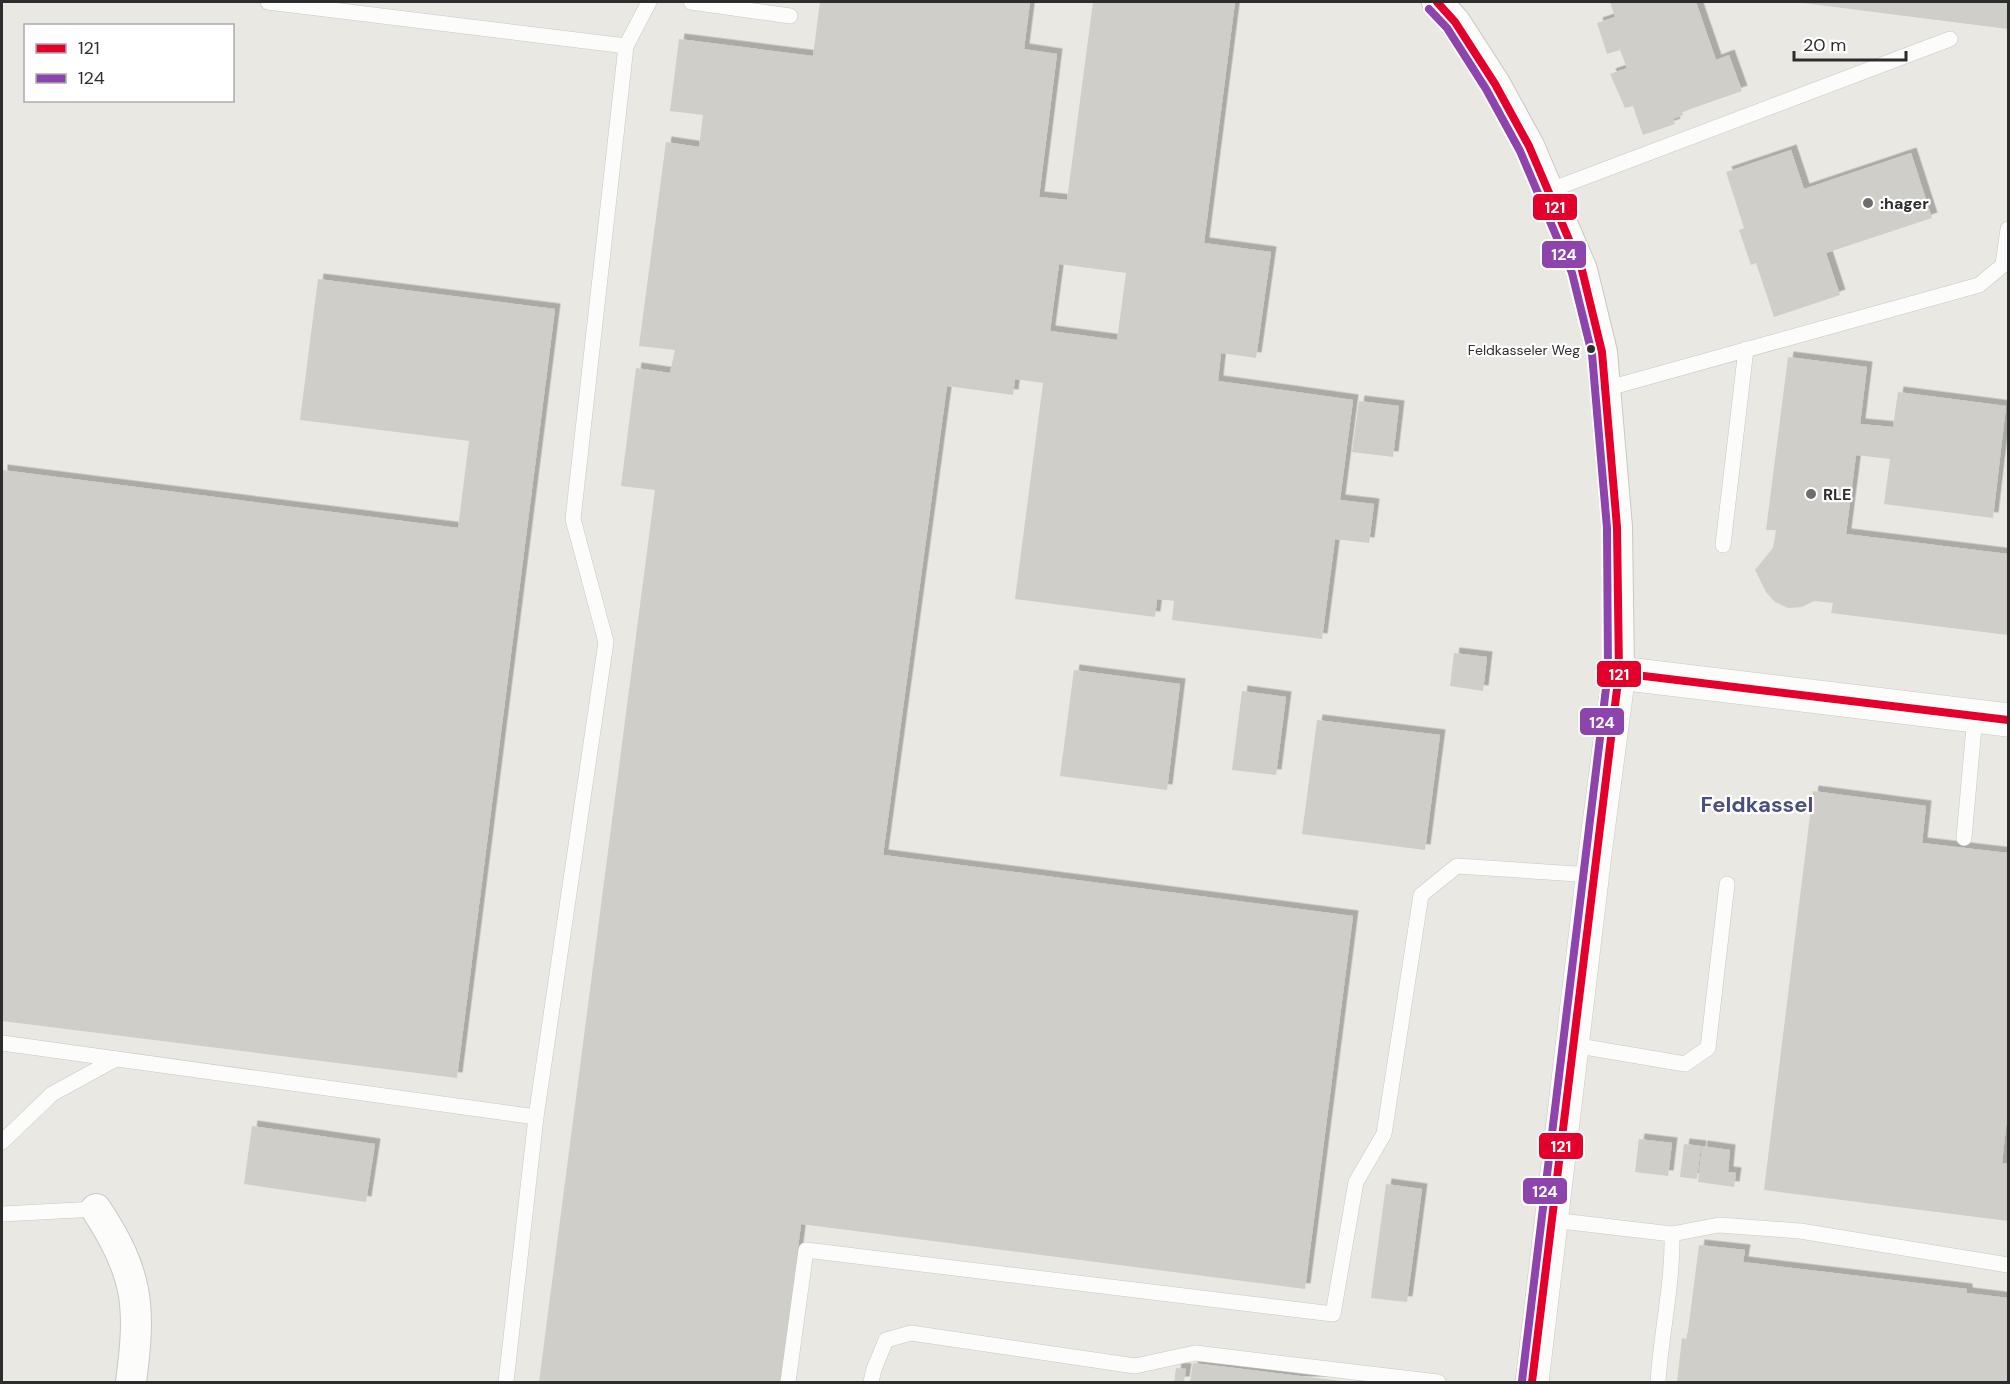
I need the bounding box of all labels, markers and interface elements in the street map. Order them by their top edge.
legend [24,24,234,102]
scale bar [1794,24,1906,62]
text: 20 m [1803,33,1846,57]
text: 121 [78,36,100,60]
text: 124 [78,66,105,90]
line badge: 121 [1532,193,1578,221]
place label: :hager [1880,193,1929,214]
marker: :hager [1861,196,1875,210]
text: 121 [1545,197,1565,218]
line badge: 124 [1541,240,1587,269]
text: 124 [1551,244,1577,265]
place label: Feldkasseler Weg [1468,341,1580,359]
marker: Feldkasseler Weg [1585,343,1597,355]
place label: RLE [1823,484,1851,505]
marker: RLE [1804,487,1818,501]
line badge: 121 [1596,660,1642,688]
text: 121 [1609,664,1629,685]
line badge: 124 [1579,707,1625,736]
text: 124 [1589,712,1615,733]
district label: Feldkassel [1701,790,1813,819]
line badge: 121 [1538,1132,1584,1160]
text: 121 [1551,1136,1571,1157]
line badge: 124 [1522,1177,1568,1205]
text: 124 [1532,1181,1558,1202]

